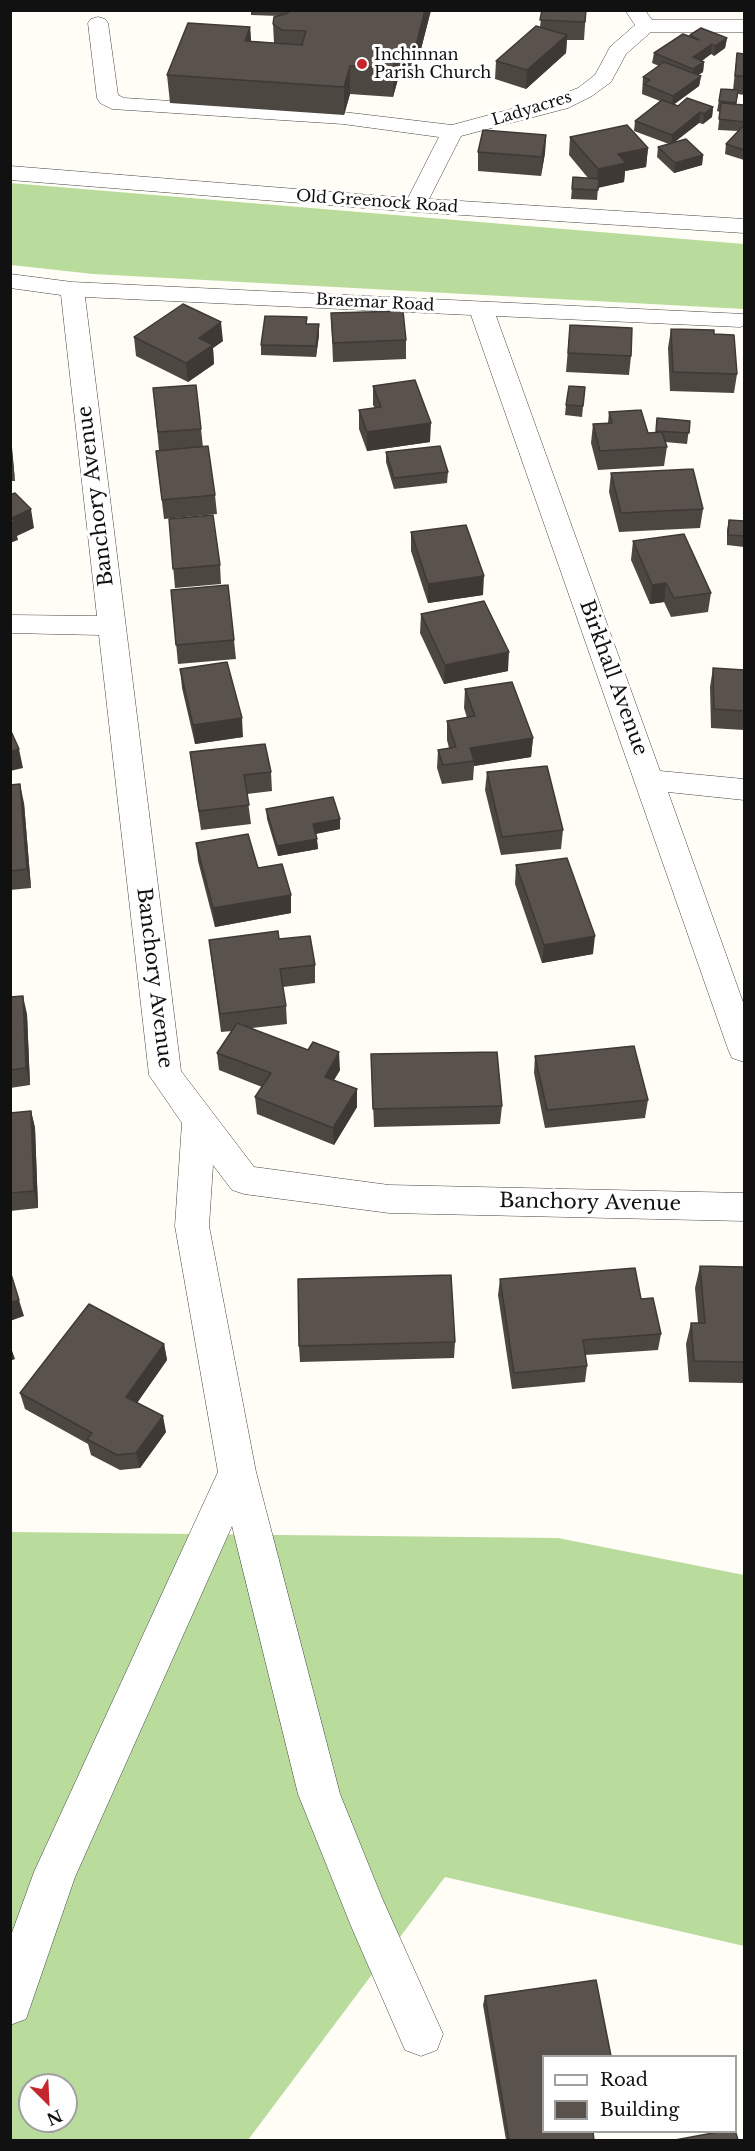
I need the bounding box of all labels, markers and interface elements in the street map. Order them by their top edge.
place label: Inchinnan Parish Church [374,45,491,83]
marker: Inchinnan Parish Church [355,57,369,71]
street label: Ladyacres [490,88,574,130]
street label: Old Greenock Road [295,187,459,217]
street label: Braemar Road [315,290,435,316]
street label: Banchory Avenue [73,404,119,588]
street label: Birkhall Avenue [574,597,652,759]
street label: Banchory Avenue [131,886,177,1070]
street label: Banchory Avenue [499,1189,681,1217]
legend [542,2055,737,2133]
text: Road [600,2069,648,2091]
north arrow [18,2073,78,2133]
text: Building [600,2099,679,2121]
text: N [44,2105,65,2130]

